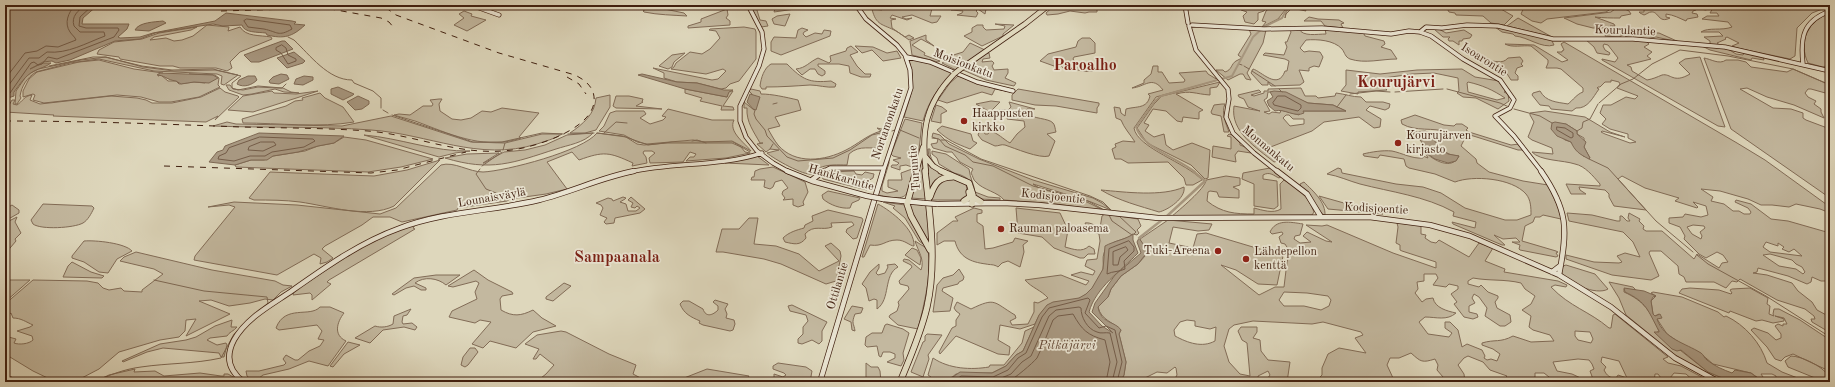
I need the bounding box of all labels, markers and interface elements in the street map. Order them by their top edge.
street label: Kourulantie [1594,24,1656,38]
street label: Isoarontie [1459,41,1510,79]
street label: Moisionkatu [931,47,995,81]
district label: Paroalho [1053,58,1117,74]
district label: Kourujärvi [1357,75,1435,91]
street label: Nortamonkatu [870,86,906,161]
place label: Haappusten kirkko [972,108,1034,134]
marker: Haappusten kirkko [959,116,969,126]
street label: Monnankatu [1240,124,1297,175]
place label: Kourujärven kirjasto [1406,130,1472,156]
marker: Kourujärven kirjasto [1393,138,1403,148]
street label: Turuntie [907,144,923,191]
street label: Hankkarintie [807,163,876,193]
street label: Lounaisväylä [457,186,527,210]
street label: Kodisjoentie [1020,188,1086,206]
street label: Kodisjoentie [1343,201,1409,217]
place label: Rauman paloasema [1009,223,1109,235]
marker: Rauman paloasema [996,224,1006,234]
place label: Tuki-Areena [1144,245,1210,257]
marker: Tuki-Areena [1213,246,1223,256]
place label: Lähdepellon kenttä [1254,246,1317,272]
district label: Sampaanala [574,250,660,266]
marker: Lähdepellon kenttä [1241,254,1251,264]
street label: Ottilantie [825,261,851,311]
water label: Pitkäjärvi [1037,339,1096,352]

